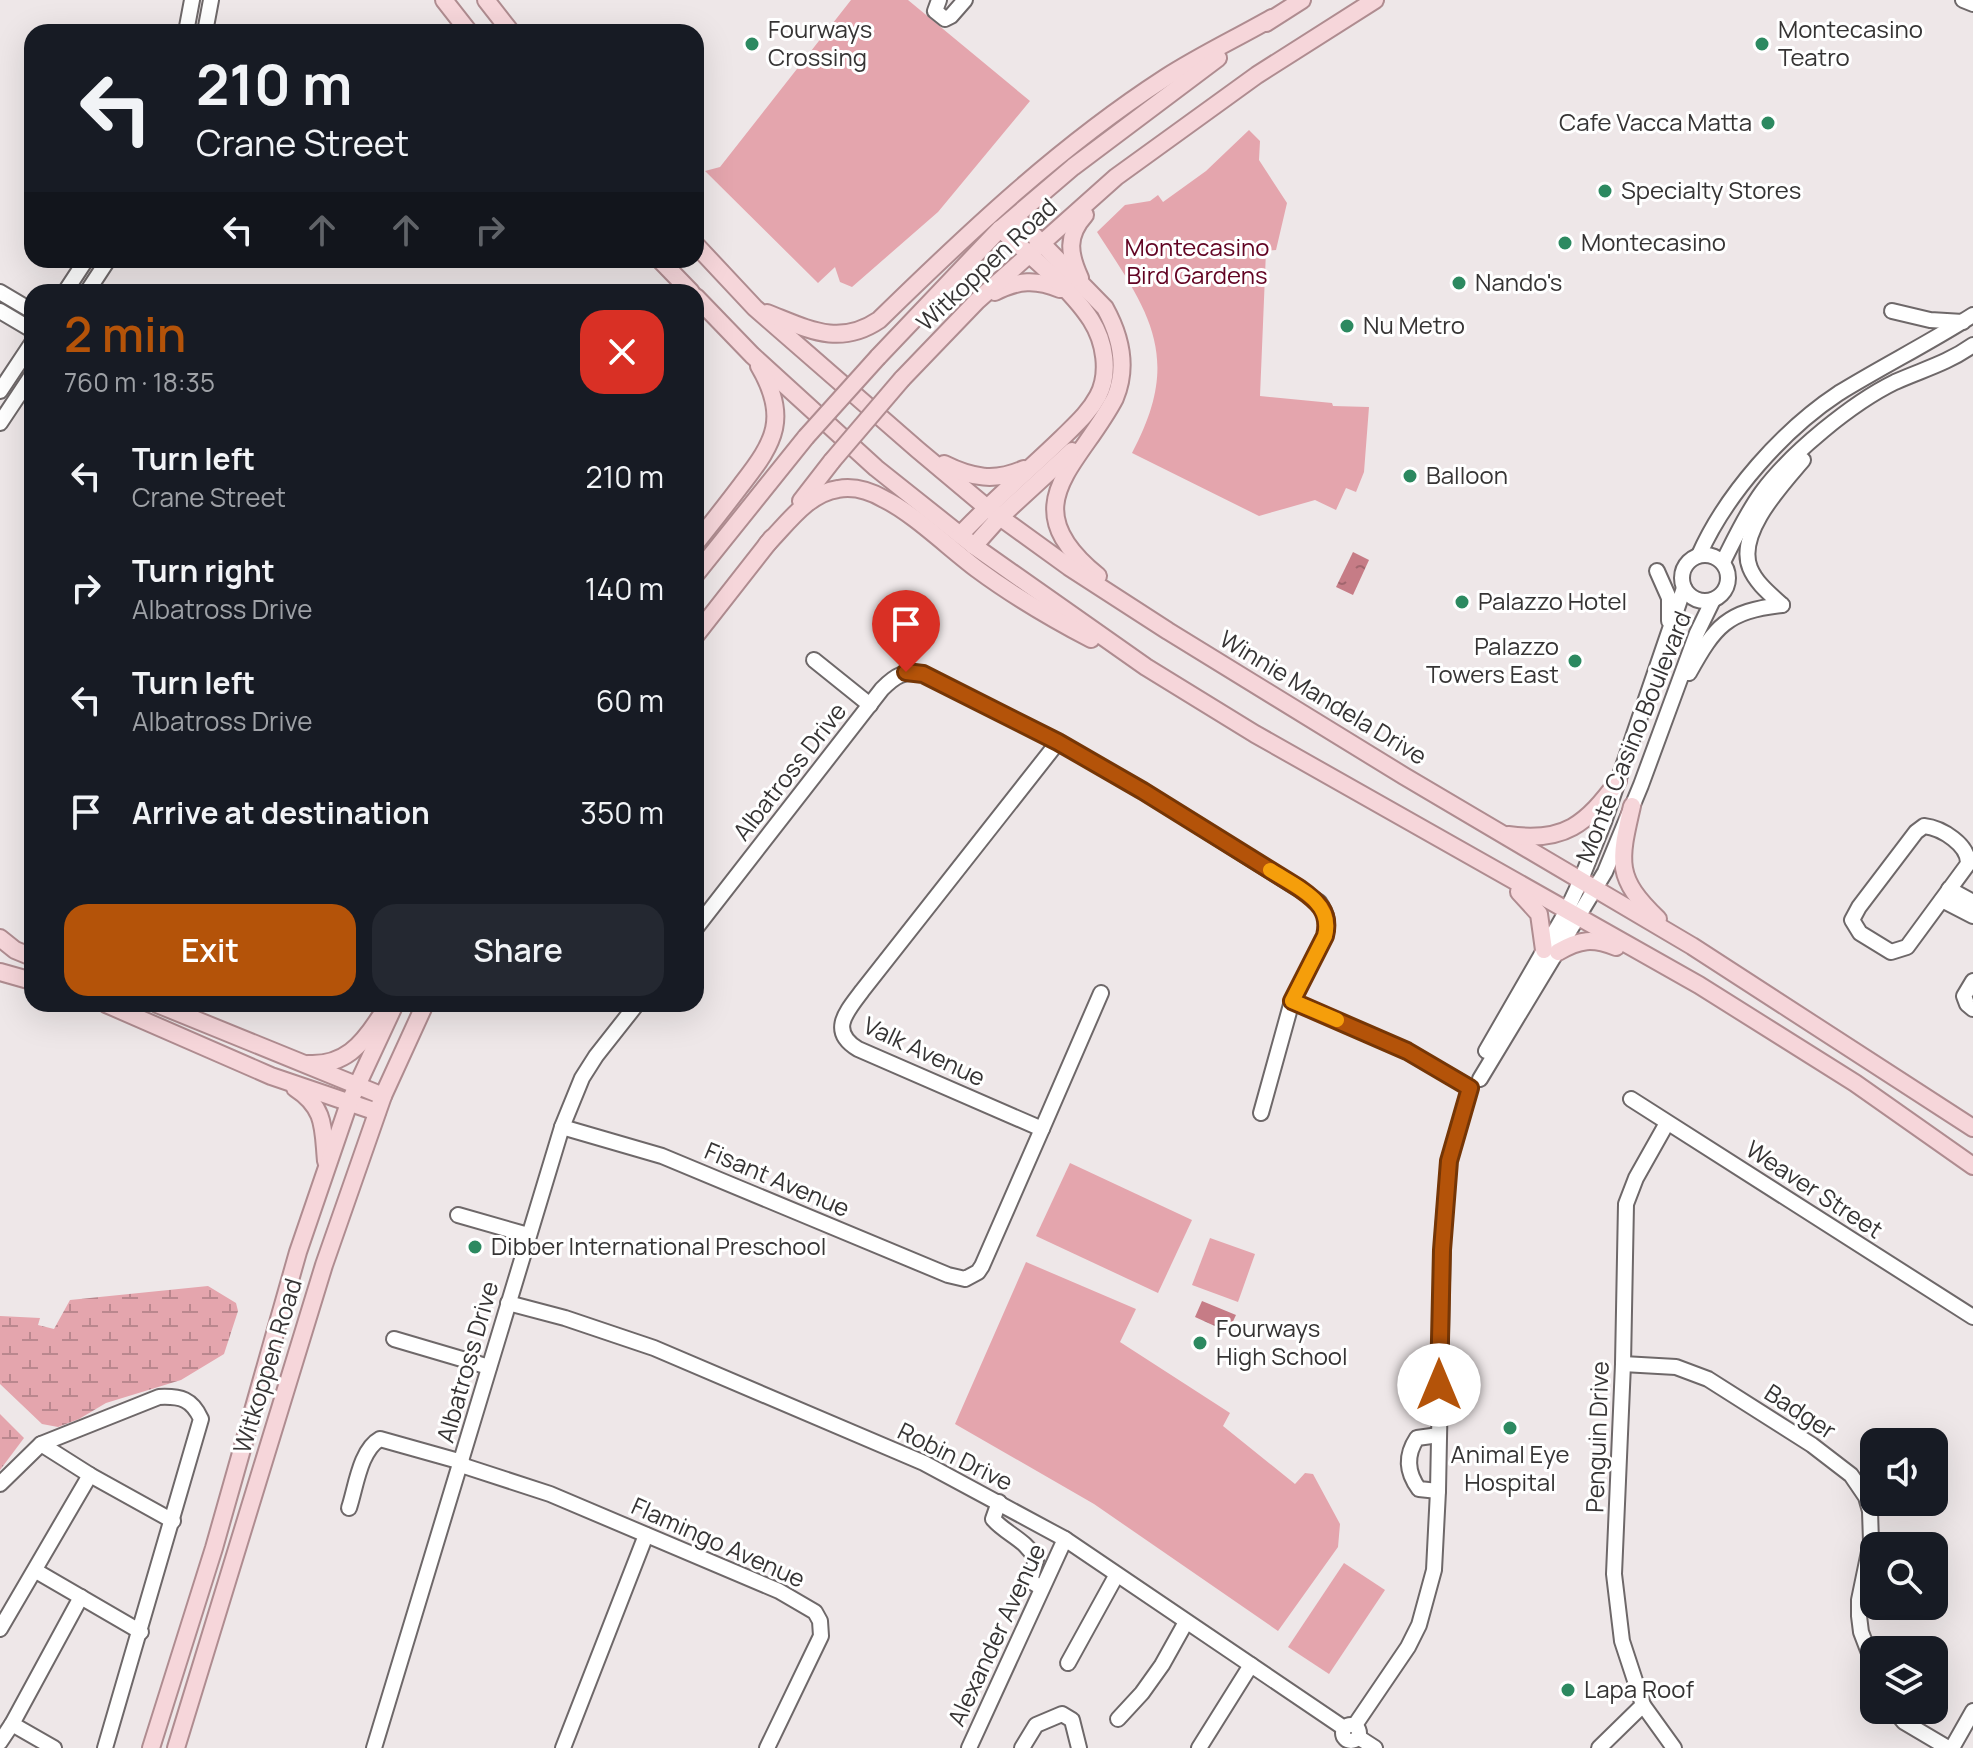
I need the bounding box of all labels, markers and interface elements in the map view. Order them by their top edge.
place label: Fourways Crossing [768,12,872,73]
place label: Montecasino Teatro [1778,12,1923,73]
marker: Fourways Crossing [743,35,761,53]
marker: Montecasino Teatro [1753,35,1771,53]
text: 210 m [196,45,352,122]
icon: left [64,56,168,160]
place label: Cafe Vacca Matta [1559,105,1752,138]
marker: Cafe Vacca Matta [1759,114,1777,132]
text: Crane Street [196,118,409,167]
place label: Specialty Stores [1621,173,1801,206]
marker: Specialty Stores [1596,182,1614,200]
street label: Witkoppen Road [909,190,1063,338]
icon: left [216,208,260,252]
icon: ahead [300,208,344,252]
icon: ahead [384,208,428,252]
icon: right [468,208,512,252]
place label: Montecasino [1581,225,1726,258]
park label: Montecasino Bird Gardens [1125,230,1269,291]
marker: Montecasino [1556,234,1574,252]
place label: Nando's [1475,265,1562,298]
marker: Nando's [1450,274,1468,292]
text: 2 min [64,301,186,366]
place label: Nu Metro [1363,308,1465,341]
button: close [580,310,664,394]
marker: Nu Metro [1338,317,1356,335]
text: 760 m · 18:35 [64,364,215,400]
text: Turn left [132,438,255,479]
icon: left [64,454,108,498]
text: 210 m [585,456,664,497]
place label: Balloon [1426,458,1508,491]
marker: Balloon [1401,467,1419,485]
text: Crane Street [132,479,286,515]
text: Turn right [132,550,275,591]
icon: right [64,566,108,610]
text: 140 m [585,568,664,609]
place label: Palazzo Hotel [1478,584,1627,617]
pin [872,590,940,672]
text: Albatross Drive [132,591,312,627]
marker: Palazzo Hotel [1453,593,1471,611]
icon: arrive [884,602,928,646]
street label: Monte Casino Boulevard [1567,606,1698,867]
street label: Winnie Mandela Drive [1214,622,1434,772]
place label: Palazzo Towers East [1426,629,1559,690]
marker: Palazzo Towers East [1566,652,1584,670]
text: Turn left [132,662,255,703]
icon: left [64,678,108,722]
text: 60 m [596,680,664,721]
street label: Albatross Drive [725,695,853,847]
text: Albatross Drive [132,703,312,739]
icon: arrive [64,790,108,834]
text: Arrive at destination [132,792,430,833]
text: 350 m [580,792,664,833]
button: Exit [64,904,356,996]
button: Share [372,904,664,996]
street label: Valk Avenue [858,1008,991,1093]
street label: Weaver Street [1740,1132,1890,1245]
street label: Fisant Avenue [700,1133,855,1224]
place label: Dibber International Preschool [491,1229,826,1262]
marker: Dibber International Preschool [466,1238,484,1256]
street label: Witkoppen Road [224,1274,309,1457]
street label: Albatross Drive [428,1277,505,1446]
place label: Fourways High School [1216,1311,1348,1372]
marker: Fourways High School [1191,1334,1209,1352]
position arrow [1397,1343,1481,1427]
street label: Penguin Drive [1577,1361,1616,1513]
street label: Badger [1759,1375,1843,1446]
street label: Robin Drive [893,1414,1019,1498]
marker: Animal Eye Hospital [1501,1419,1519,1437]
map controls [1860,1428,1948,1724]
button: sound [1860,1428,1948,1516]
place label: Animal Eye Hospital [1450,1437,1570,1498]
street label: Flamingo Avenue [627,1489,811,1595]
button: search [1860,1532,1948,1620]
street label: Alexander Avenue [939,1538,1052,1731]
button: layers [1860,1636,1948,1724]
place label: Lapa Roof [1584,1672,1694,1705]
marker: Lapa Roof [1559,1681,1577,1699]

